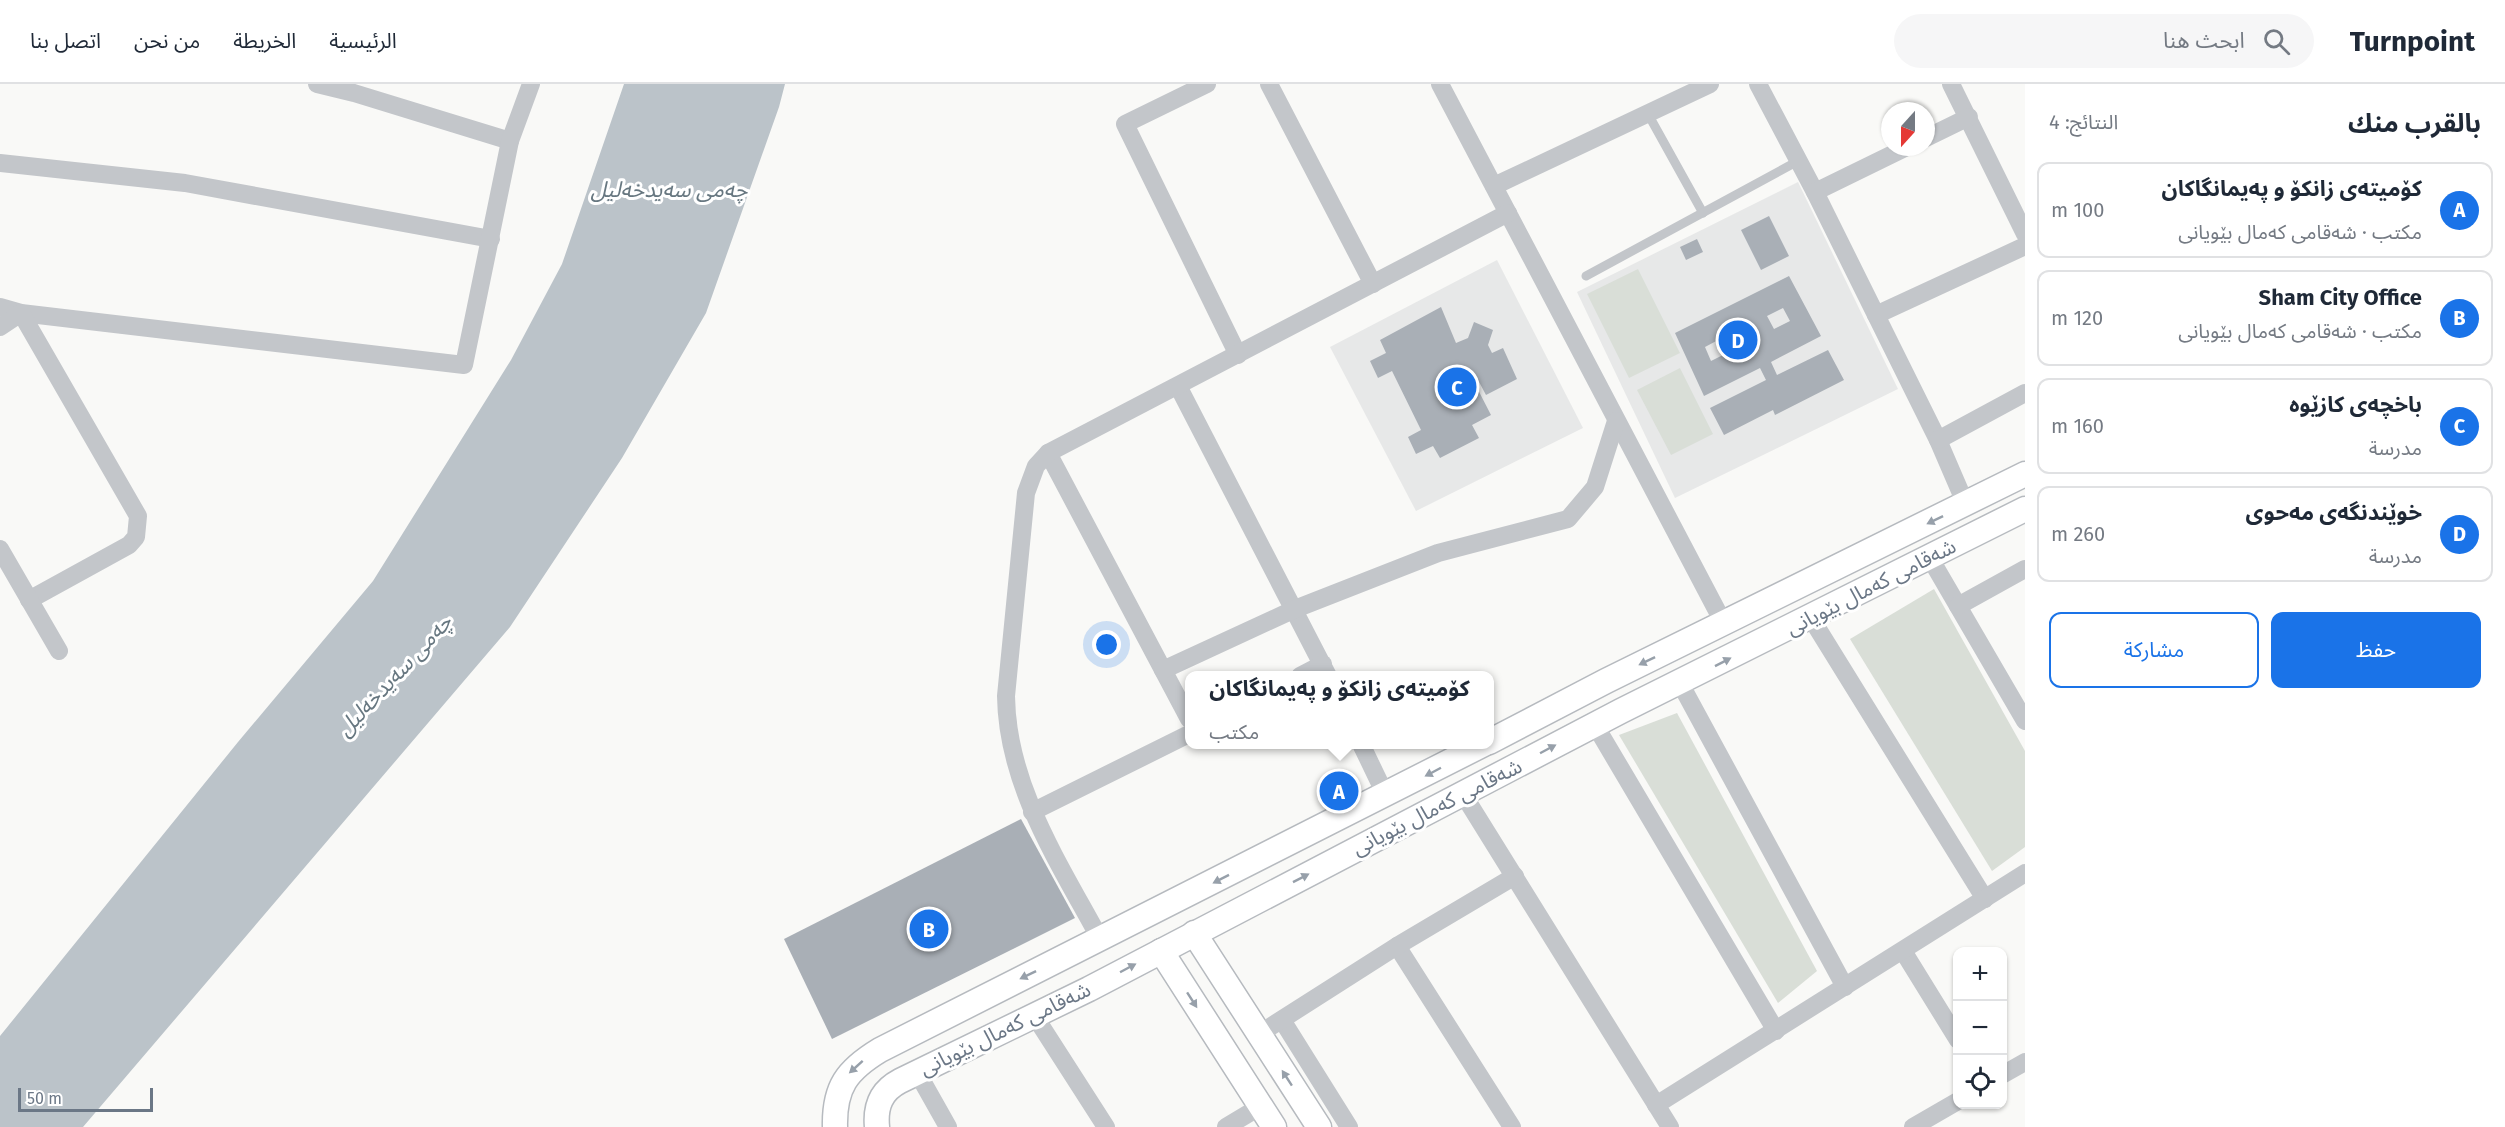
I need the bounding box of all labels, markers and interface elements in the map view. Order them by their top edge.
search box [1894,14,2314,68]
icon: search [2260,25,2293,58]
text: Turnpoint [2350,25,2475,58]
text: ابحث هنا [2163,27,2245,54]
text: اتصل بنا [30,28,101,54]
text: من نحن [134,28,200,54]
text: الخريطة [233,28,296,54]
text: الرئيسية [329,28,397,54]
north arrow [1881,102,1935,156]
text: بالقرب منك [2348,108,2481,139]
text: النتائج: 4 [2049,110,2118,134]
text: کۆمیتەی زانکۆ و پەیمانگاکان [2161,175,2422,202]
water label: چەمی سەیدخەلیل [591,176,749,204]
text: 100 m [2051,198,2104,222]
text: A [2454,198,2465,222]
text: مكتب · شەقامی کەمال بێویانی [2178,220,2422,244]
text: Sham City Office [2259,284,2422,311]
text: 120 m [2051,306,2103,330]
text: B [2453,306,2466,330]
pin: D [1718,318,1758,362]
text: مكتب · شەقامی کەمال بێویانی [2178,319,2422,343]
pin: C [1438,364,1476,410]
text: باخچەی کازێوە [2289,391,2422,418]
text: 160 m [2051,414,2104,438]
text: C [2454,414,2465,438]
text: مدرسة [2369,436,2422,460]
text: خوێندنگەی مەحوی [2246,499,2422,526]
one-way arrow [1927,515,1944,524]
text: 260 m [2051,522,2105,546]
text: D [2453,522,2466,546]
street label: شەقامی کەمال بێویانی [1782,533,1960,641]
text: مدرسة [2369,544,2422,568]
water label: چەمی سەیدخەلیل [331,608,459,743]
button: مشاركة [2049,612,2259,688]
button: حفظ [2271,612,2481,688]
your location [1092,630,1121,659]
one-way arrow [1638,655,1656,665]
one-way arrow [1714,657,1731,667]
popup [1185,671,1494,749]
text: کۆمیتەی زانکۆ و پەیمانگاکان [1209,675,1470,702]
text: مكتب [1209,720,1259,744]
one-way arrow [1540,744,1557,754]
street label: شەقامی کەمال بێویانی [1348,753,1526,861]
one-way arrow [1424,767,1441,777]
pin: A [1320,768,1358,814]
one-way arrow [1212,873,1230,883]
one-way arrow [1292,873,1309,882]
pin: B [910,906,948,952]
map controls [1953,947,2007,1109]
button: + [1953,947,2007,1001]
one-way arrow [1120,963,1137,973]
one-way arrow [1019,970,1036,980]
street label: شەقامی کەمال بێویانی [915,976,1095,1082]
one-way arrow [1187,992,1198,1008]
button: − [1953,1001,2007,1055]
button: locate [1953,1055,2007,1109]
one-way arrow [849,1060,864,1074]
one-way arrow [1282,1070,1293,1086]
scale bar [18,1085,153,1112]
text: 50 m [27,1089,62,1108]

